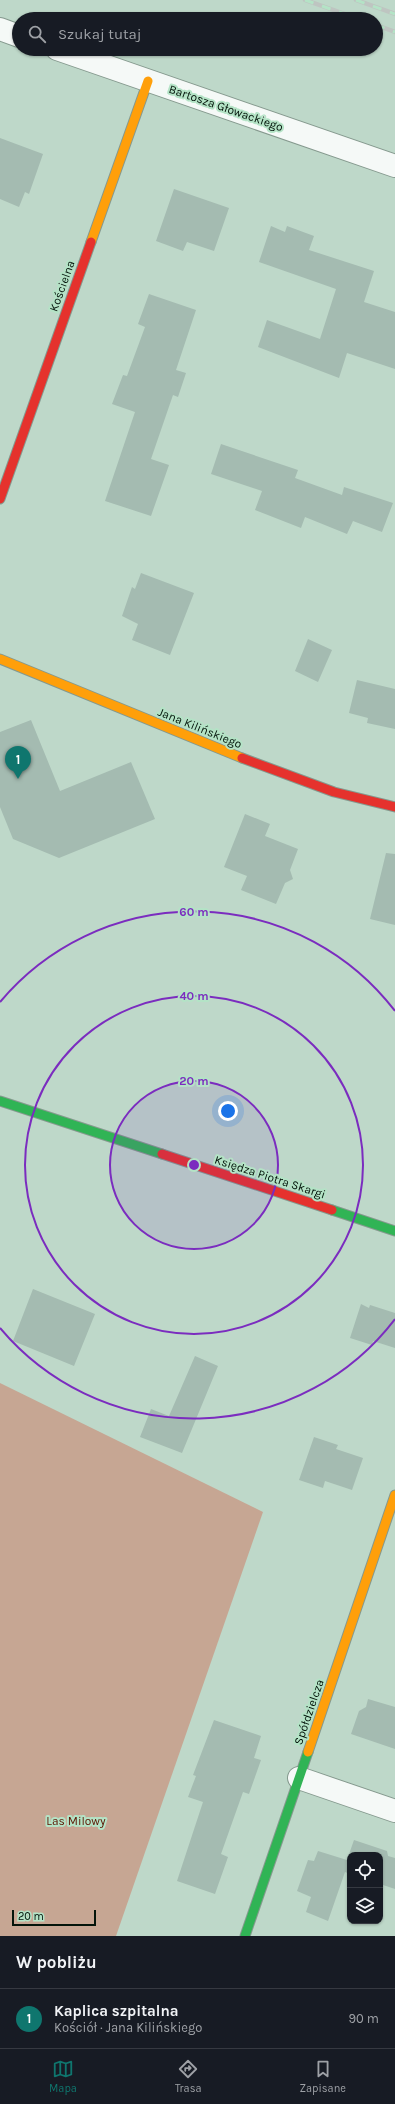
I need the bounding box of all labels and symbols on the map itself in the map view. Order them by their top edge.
street label: Bartosza Głowackiego [167,82,285,134]
street label: Kościelna [46,259,78,313]
street label: Jana Kilińskiego [156,705,244,751]
pin: 1 [5,746,31,779]
text: 60 m [179,905,209,919]
text: 40 m [179,989,209,1003]
text: 20 m [179,1074,209,1088]
your location [218,1101,238,1121]
street label: Księdza Piotra Skargi [213,1152,327,1202]
centre of rings [187,1158,201,1172]
street label: Spółdzielcza [291,1677,327,1747]
park label: Las Milowy [46,1814,106,1828]
scale bar [12,1908,96,1927]

